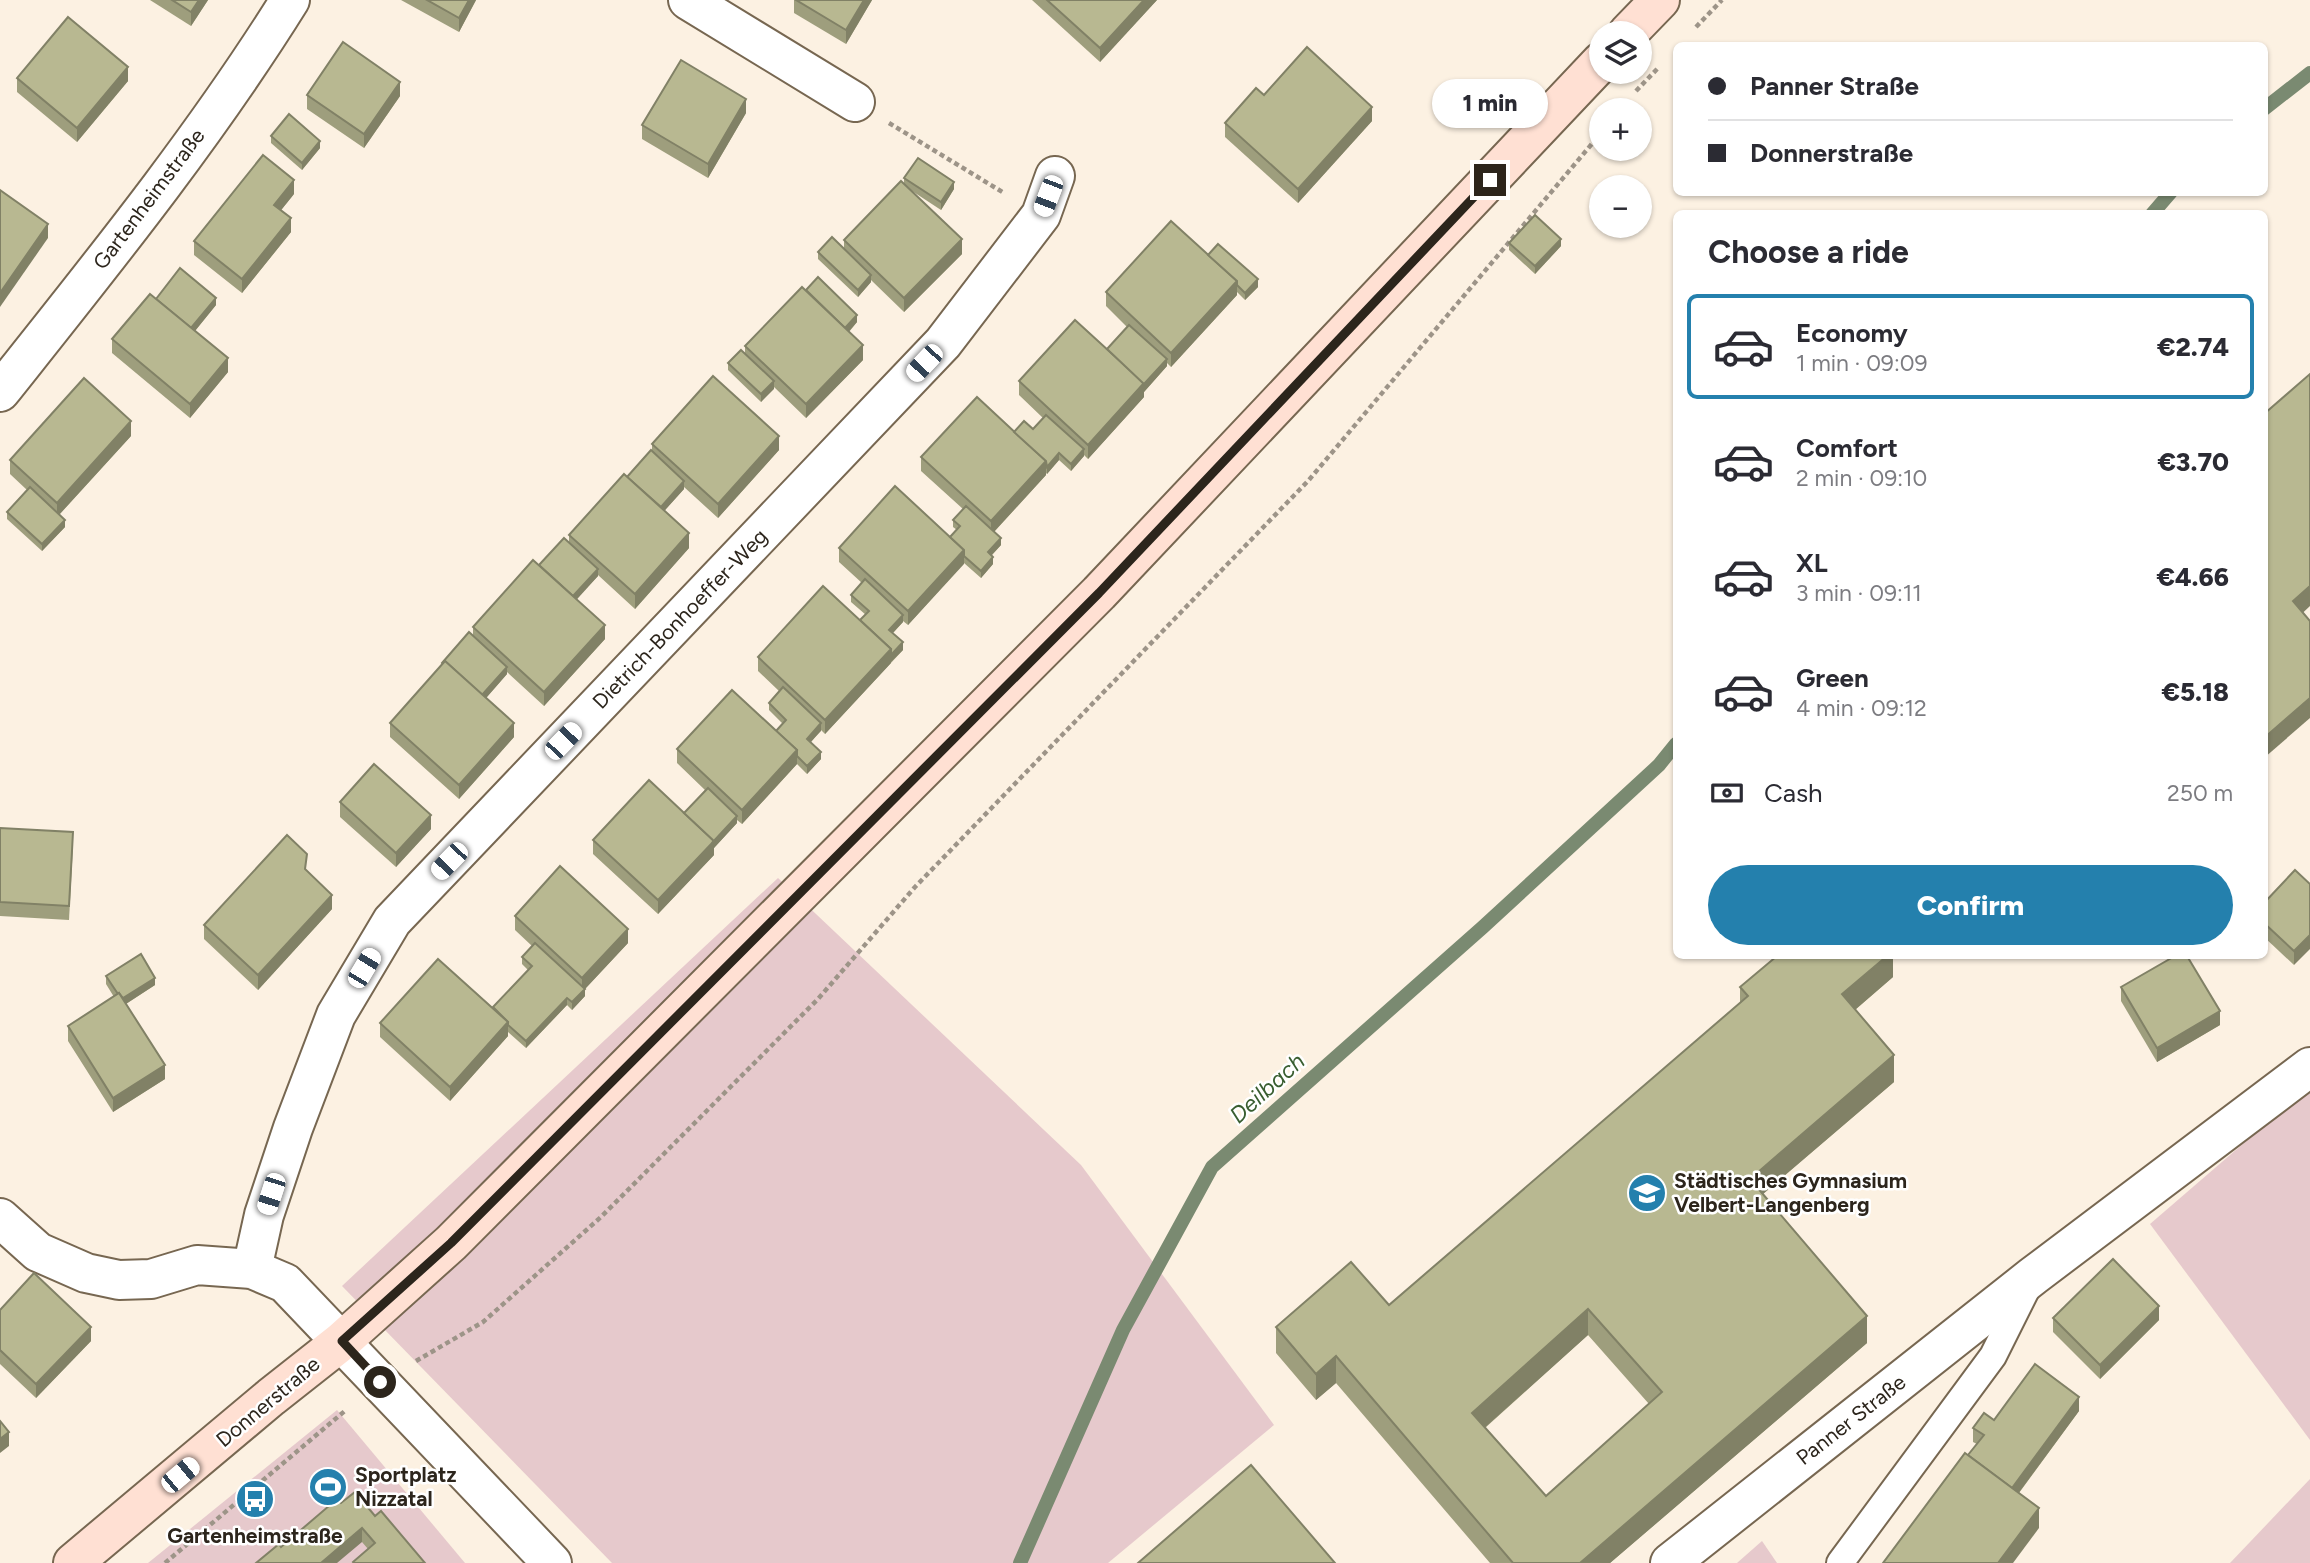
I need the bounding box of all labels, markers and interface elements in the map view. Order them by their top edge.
map controls [1589,21,1652,238]
button: layers [1589,21,1652,84]
text: Panner Straße [1750,70,1919,102]
callout: 1 min [1432,78,1548,128]
text: 1 min [1463,89,1517,117]
button: + [1589,98,1652,161]
street label: Gartenheimstraße [88,123,210,274]
text: Donnerstraße [1750,137,1913,169]
route end [1474,164,1506,196]
car [1031,173,1066,219]
button: − [1589,175,1652,238]
text: Choose a ride [1708,233,1909,271]
icon: car [1712,315,1775,378]
text: Economy [1796,317,1908,349]
text: €2.74 [2157,331,2229,363]
car [902,340,947,386]
text: 1 min · 09:09 [1796,349,1927,377]
icon: car [1712,430,1775,493]
text: Comfort [1796,432,1898,464]
text: €3.70 [2157,446,2229,478]
text: 2 min · 09:10 [1796,464,1927,492]
street label: Dietrich-Bonhoeffer-Weg [587,523,772,714]
icon: car [1712,545,1775,608]
text: XL [1796,547,1828,579]
text: €4.66 [2157,561,2229,593]
text: 3 min · 09:11 [1796,579,1922,607]
icon: car [1712,660,1775,723]
text: Green [1796,662,1869,694]
text: €5.18 [2161,676,2229,708]
text: 4 min · 09:12 [1796,694,1927,722]
car [541,719,586,763]
icon: cash [1708,774,1746,812]
text: Cash [1764,777,1823,809]
text: 250 m [2167,779,2233,807]
car [427,839,472,883]
button: Confirm [1708,865,2233,945]
car [345,945,384,991]
water label: Deilbach [1224,1047,1310,1129]
place label: Städtisches Gymnasium Velbert-Langenberg [1674,1168,1907,1217]
car [255,1171,288,1217]
school or university icon: Städtisches Gymnasium Velbert-Langenberg [1626,1172,1668,1214]
street label: Donnerstraße [211,1351,325,1452]
route start [364,1366,396,1398]
street label: Panner Straße [1791,1369,1910,1470]
car [158,1453,203,1497]
place label: Sportplatz Nizzatal [355,1462,456,1511]
sports icon: Sportplatz Nizzatal [307,1466,349,1508]
bus stop icon: Gartenheimstraße [234,1478,276,1520]
place label: Gartenheimstraße [167,1523,343,1548]

